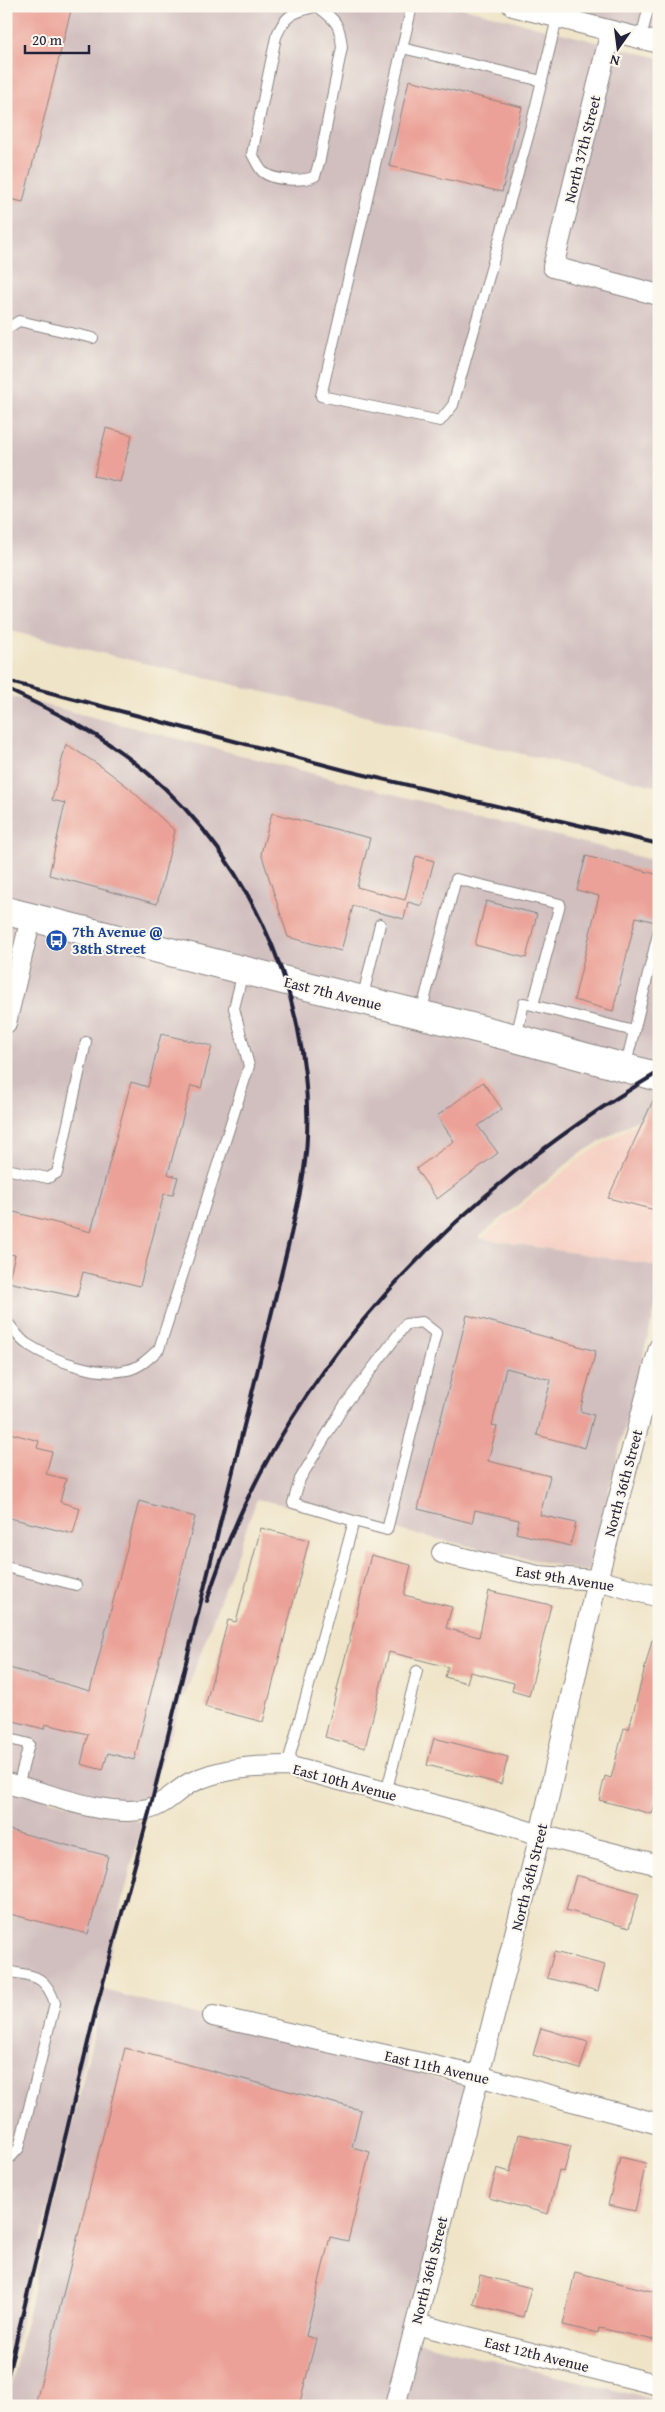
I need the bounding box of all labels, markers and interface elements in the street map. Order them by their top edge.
scale bar [25,22,89,54]
north arrow [592,22,642,72]
text: 20 m [32,29,63,50]
text: N [607,50,622,71]
street label: North 37th Street [558,92,606,205]
place label: 7th Avenue @ 38th Street [72,921,163,959]
bus stop icon: 7th Avenue @ 38th Street [44,928,68,952]
street label: East 7th Avenue [282,971,384,1015]
street label: North 36th Street [599,1426,648,1539]
street label: East 9th Avenue [514,1560,616,1596]
street label: East 10th Avenue [291,1758,399,1806]
street label: North 36th Street [505,1820,553,1933]
street label: East 11th Avenue [383,2045,491,2089]
street label: North 36th Street [405,2213,453,2326]
street label: East 12th Avenue [483,2331,591,2377]

